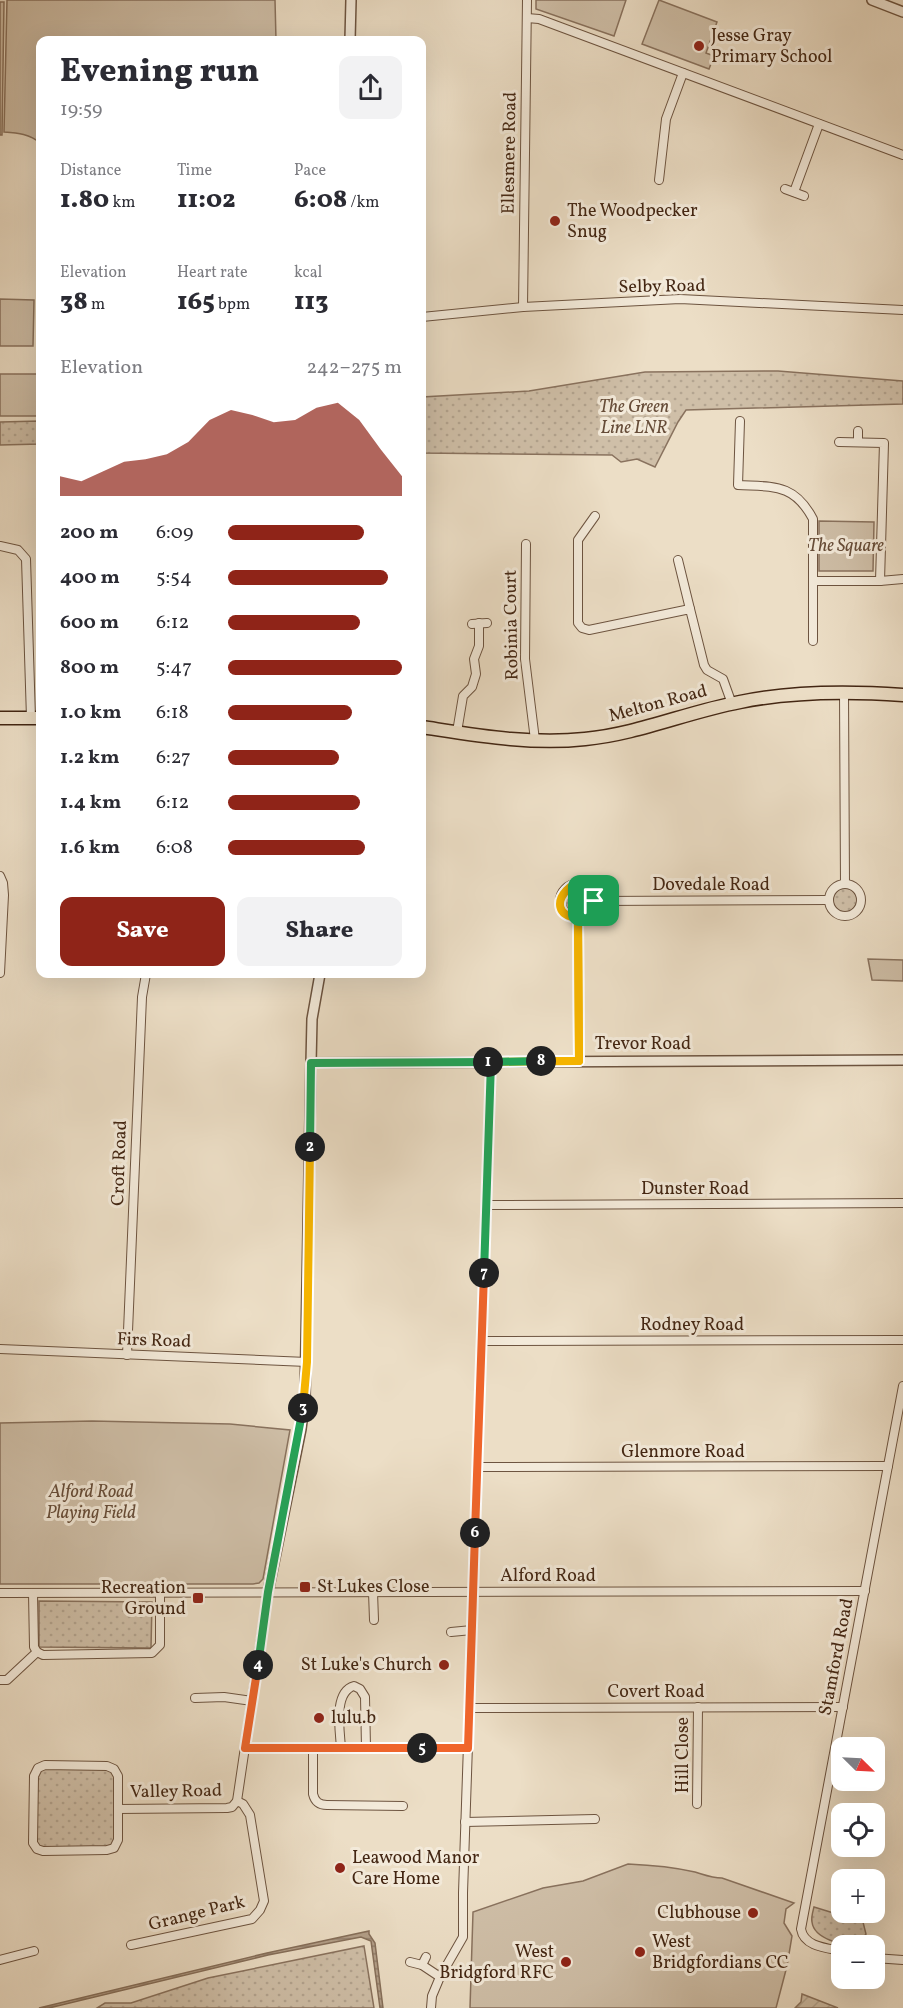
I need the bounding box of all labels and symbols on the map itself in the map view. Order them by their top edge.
place label: Jesse Gray Primary School [711,24,832,70]
marker: Jesse Gray Primary School [692,39,706,53]
street label: Ellesmere Road [496,91,524,215]
place label: The Woodpecker Snug [567,199,698,245]
marker: The Woodpecker Snug [548,214,562,228]
street label: Selby Road [618,274,706,300]
park label: The Green Line LNR [599,395,669,441]
park label: The Square [808,534,884,559]
street label: Robinia Court [499,569,525,681]
street label: Melton Road [606,679,710,729]
street label: Dovedale Road [652,873,770,898]
pin [568,875,619,926]
street label: Trevor Road [595,1032,691,1057]
pin: 8 [526,1046,556,1076]
pin: 1 [473,1047,503,1077]
street label: Croft Road [106,1120,134,1206]
pin: 2 [295,1132,325,1162]
street label: Dunster Road [641,1177,749,1202]
pin: 7 [469,1258,499,1288]
street label: Rodney Road [640,1313,744,1338]
street label: Firs Road [116,1327,192,1355]
pin: 3 [288,1393,318,1423]
street label: Glenmore Road [621,1440,745,1465]
park label: Alford Road Playing Field [46,1480,136,1526]
pin: 6 [460,1518,490,1548]
street label: Alford Road [500,1564,596,1589]
place label: St Lukes Close [317,1575,429,1600]
place label: Recreation Ground [101,1576,186,1622]
marker: St Lukes Close [298,1580,312,1594]
marker: Recreation Ground [191,1591,205,1605]
street label: Stamford Road [813,1596,861,1718]
pin: 4 [243,1650,273,1680]
place label: St Luke's Church [301,1653,432,1678]
marker: St Luke's Church [437,1658,451,1672]
street label: Covert Road [607,1680,705,1705]
place label: lulu.b [331,1706,376,1731]
marker: lulu.b [312,1711,326,1725]
street label: Hill Close [671,1717,696,1793]
pin: 5 [407,1733,437,1763]
north arrow [831,1737,885,1791]
street label: Valley Road [130,1779,222,1805]
place label: Leawood Manor Care Home [352,1846,480,1892]
marker: Leawood Manor Care Home [333,1861,347,1875]
street label: Grange Park [146,1890,248,1938]
place label: Clubhouse [657,1901,741,1926]
marker: Clubhouse [746,1906,760,1920]
place label: West Bridgfordians CC [652,1930,789,1976]
place label: West Bridgford RFC [439,1940,554,1986]
marker: West Bridgfordians CC [633,1945,647,1959]
marker: West Bridgford RFC [559,1955,573,1969]

